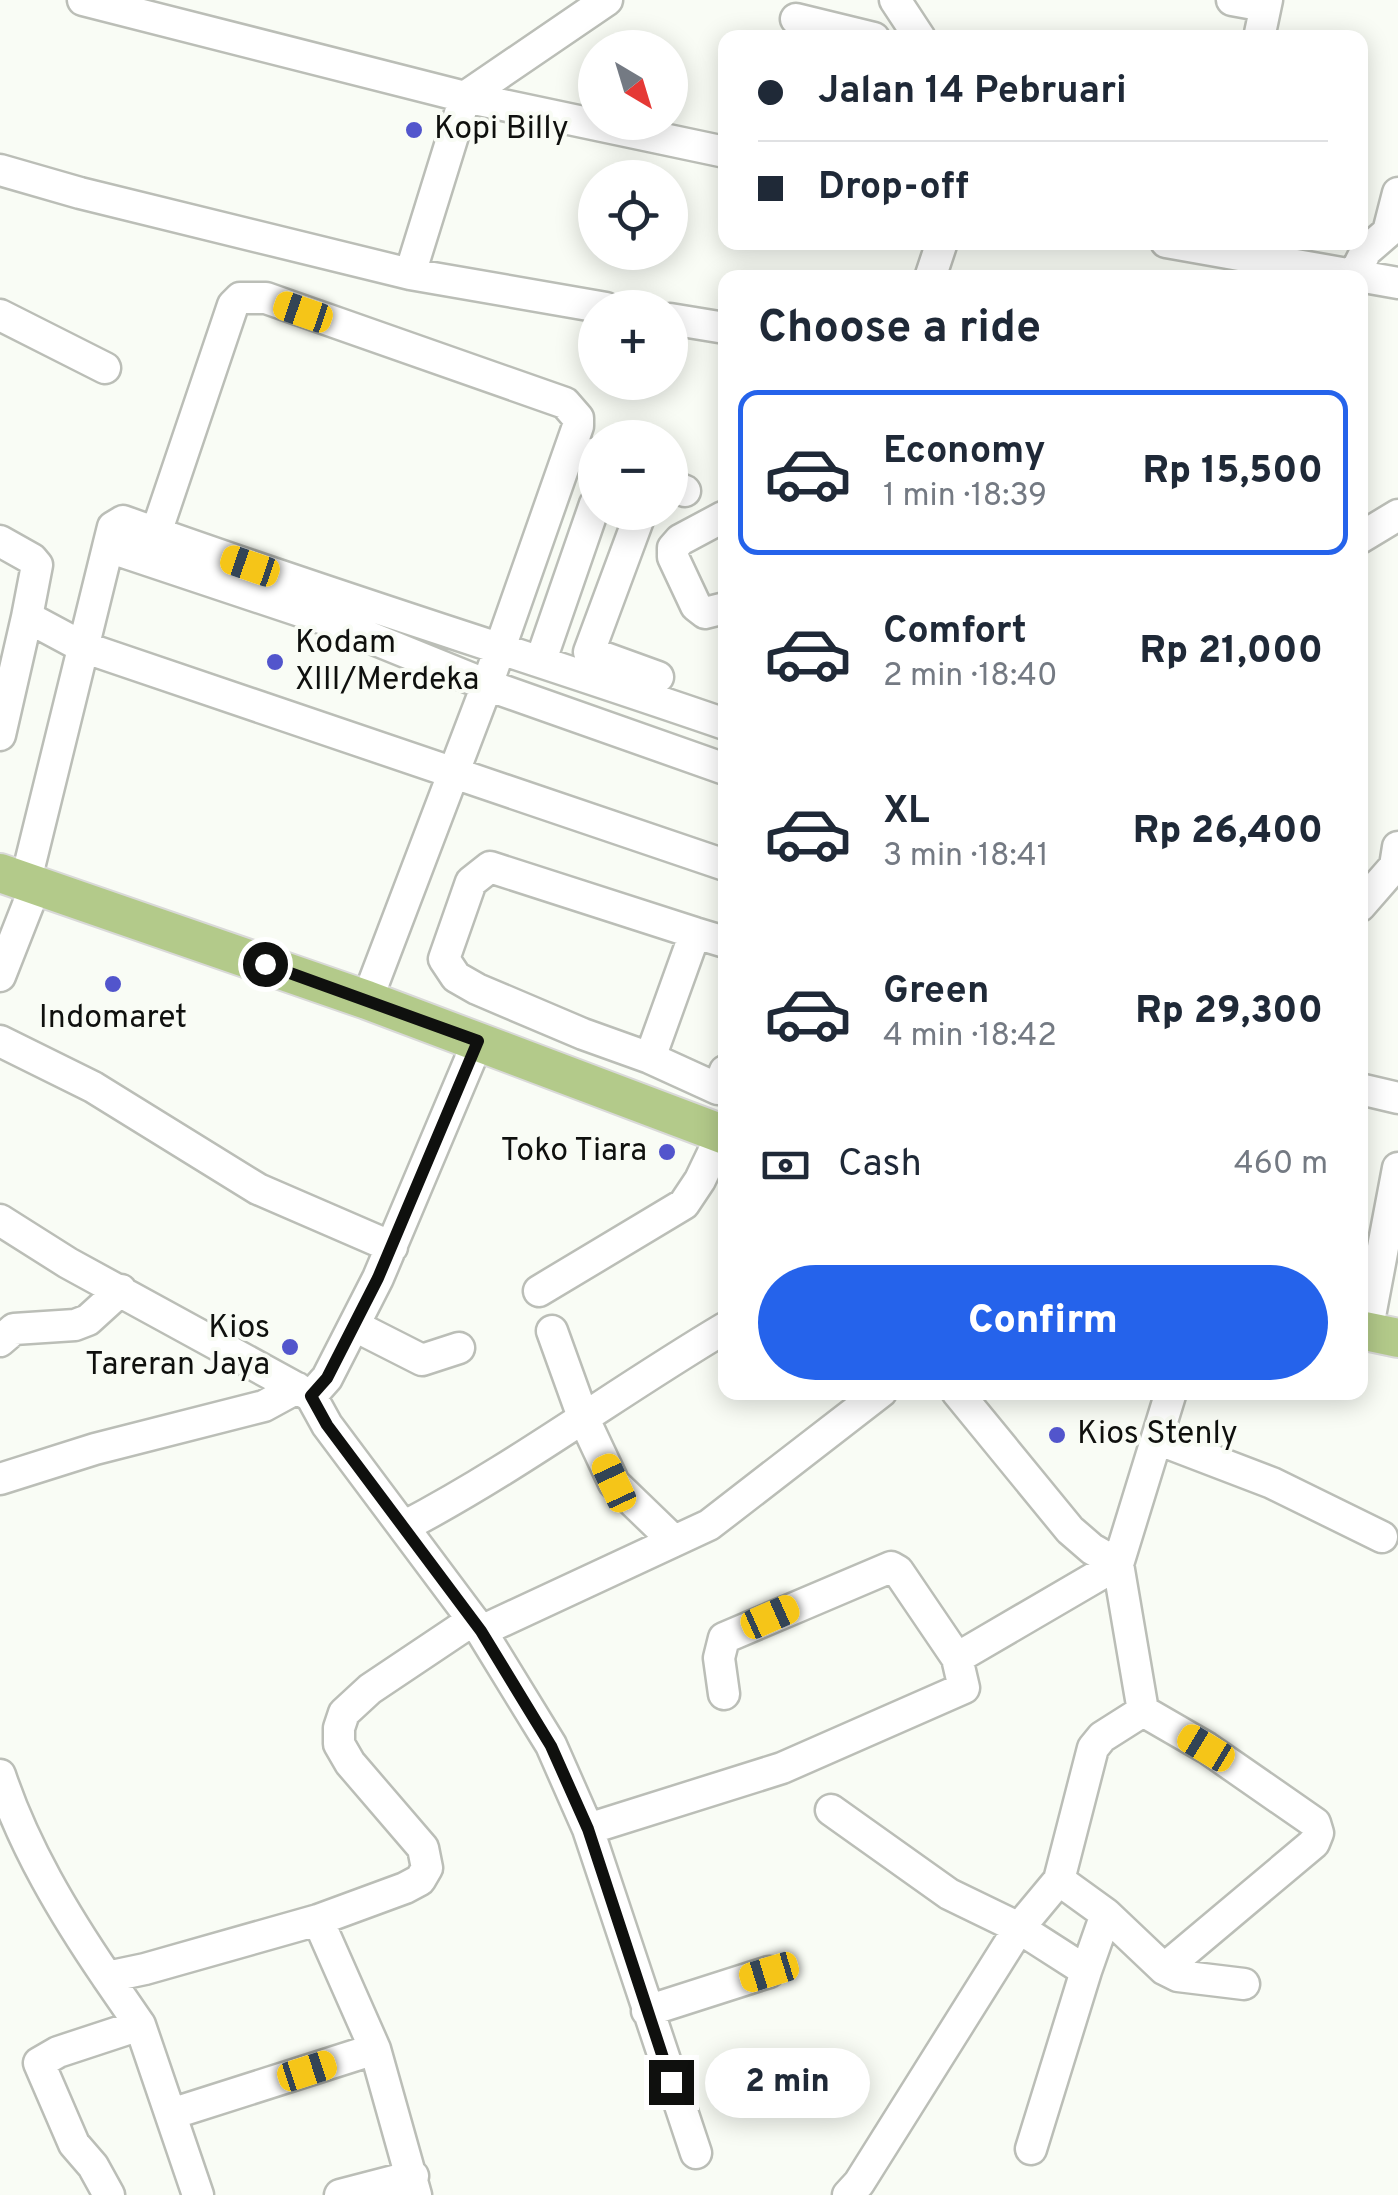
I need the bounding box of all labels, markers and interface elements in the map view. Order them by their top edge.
north arrow [578,30,688,140]
map controls [578,30,688,530]
text: Jalan 14 Pebruari [818,68,1127,117]
place label: Kopi Billy [434,110,569,150]
marker: Kopi Billy [403,119,425,141]
button: locate [578,160,688,270]
text: Drop-off [818,164,969,213]
car [270,288,336,336]
button: + [578,290,688,400]
text: Choose a ride [758,301,1041,358]
button: − [578,420,688,530]
icon: car [763,428,853,518]
text: Economy [883,428,1045,477]
text: Rp 15,500 [1143,448,1323,497]
text: 1 min · 18:39 [883,477,1047,517]
car [217,542,283,590]
icon: car [763,608,853,698]
text: Comfort [883,608,1027,657]
place label: Kodam XIII/Merdeka [295,624,479,701]
text: Rp 21,000 [1140,628,1323,677]
marker: Kodam XIII/Merdeka [264,651,286,673]
text: 2 min · 18:40 [883,657,1058,697]
icon: car [763,788,853,878]
text: XL [883,788,930,837]
text: Rp 26,400 [1133,808,1323,857]
text: 3 min · 18:41 [883,837,1049,877]
route start [243,942,288,987]
icon: car [763,968,853,1058]
text: Green [883,968,989,1017]
marker: Indomaret [102,973,124,995]
text: Rp 29,300 [1135,988,1323,1037]
place label: Indomaret [39,999,187,1039]
text: 4 min · 18:42 [883,1017,1057,1057]
place label: Toko Tiara [501,1132,647,1172]
icon: cash [758,1138,813,1193]
marker: Toko Tiara [656,1141,678,1163]
text: Cash [838,1141,922,1190]
text: 460 m [1234,1145,1328,1185]
button: Confirm [758,1265,1328,1380]
place label: Kios Tareran Jaya [85,1309,270,1386]
marker: Kios Tareran Jaya [279,1336,301,1358]
place label: Kios Stenly [1077,1415,1238,1455]
marker: Kios Stenly [1046,1424,1068,1446]
car [588,1449,640,1517]
car [736,1591,804,1643]
car [1173,1720,1239,1776]
car [736,1949,802,1995]
car [274,2047,340,2095]
callout: 2 min [706,2047,871,2117]
route end [649,2060,694,2105]
text: 2 min [745,2063,830,2103]

